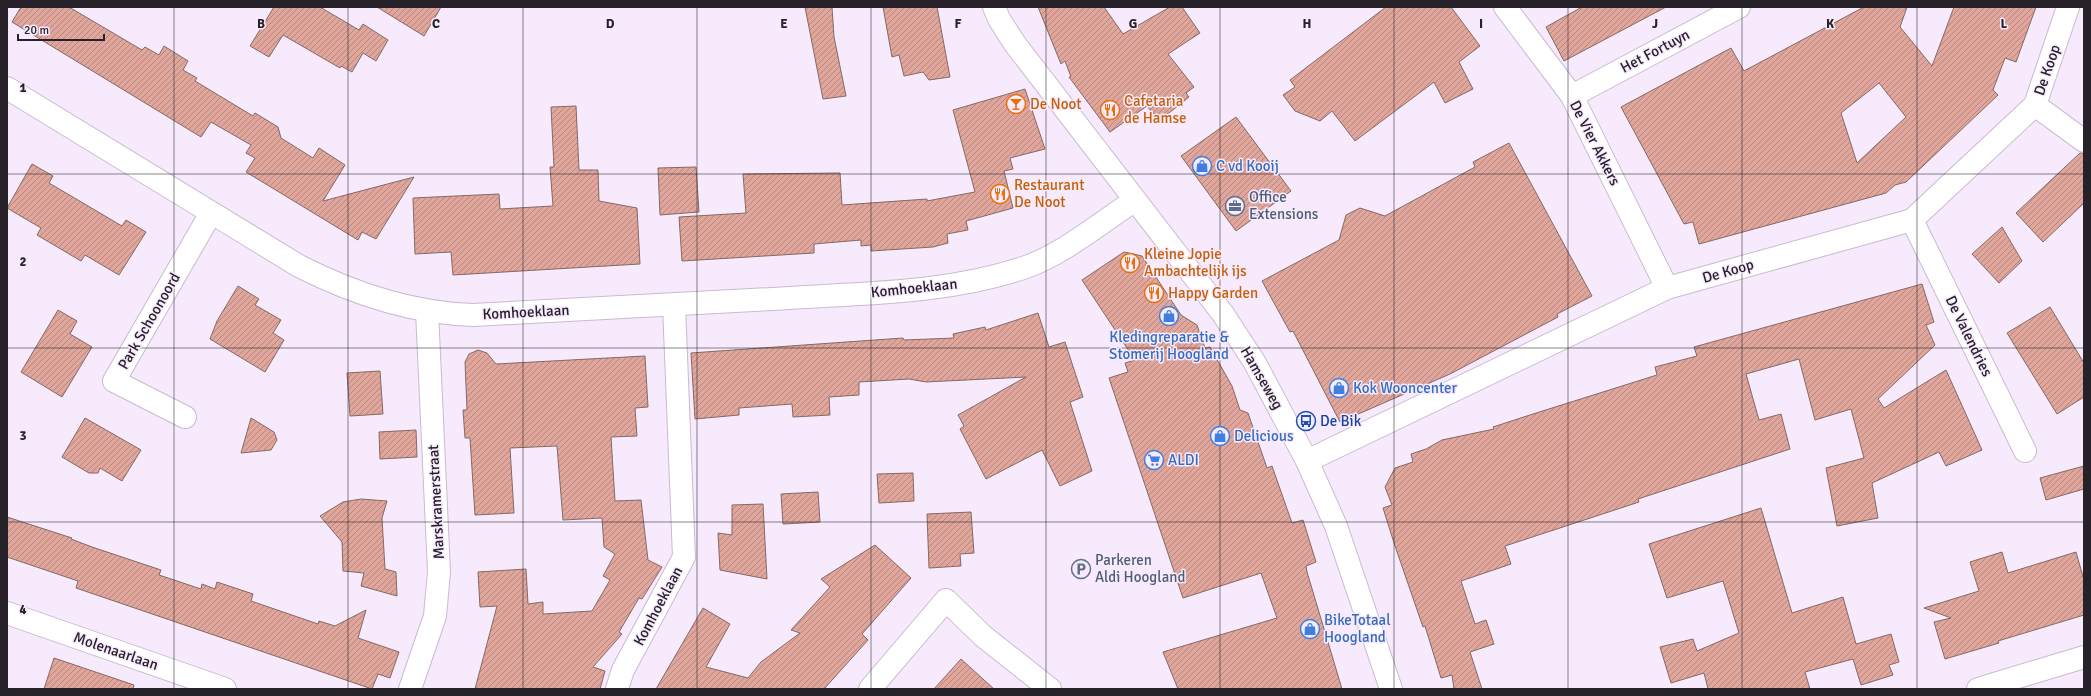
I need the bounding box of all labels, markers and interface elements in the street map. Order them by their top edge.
scale bar [18,16,104,42]
text: B [257,16,265,32]
text: C [432,16,440,32]
text: D [606,16,615,32]
text: E [780,16,788,32]
text: F [955,16,962,32]
text: G [1129,16,1137,32]
text: H [1303,16,1311,32]
text: I [1479,16,1483,32]
text: J [1652,16,1658,32]
text: K [1826,16,1834,32]
text: L [2001,16,2008,32]
text: 20 m [24,23,49,38]
street label: Het Fortuyn [1617,25,1693,77]
street label: De Koop [2030,42,2064,98]
text: 1 [19,80,27,96]
place label: Cafetaria de Hamse [1124,92,1187,127]
bar icon: De Noot [1005,93,1027,115]
place label: De Noot [1030,95,1081,113]
street label: De Vier Akkers [1566,97,1624,189]
restaurant icon: Cafetaria de Hamse [1099,99,1121,121]
shop icon: C vd Kooij [1191,155,1213,177]
place label: C vd Kooij [1216,157,1279,175]
place label: Restaurant De Noot [1014,176,1084,211]
restaurant icon: Restaurant De Noot [989,183,1011,205]
place label: Office Extensions [1249,188,1319,223]
office icon: Office Extensions [1224,195,1246,217]
place label: Kleine Jopie Ambachtelijk ijs [1144,245,1247,280]
restaurant icon: Kleine Jopie Ambachtelijk ijs [1119,252,1141,274]
text: 2 [19,254,27,270]
street label: De Koop [1700,255,1756,287]
street label: Park Schoonoord [114,270,184,372]
street label: Komhoeklaan [870,274,958,302]
restaurant icon: Happy Garden [1143,282,1165,304]
place label: Happy Garden [1168,284,1258,302]
street label: De Valendries [1942,293,1997,380]
street label: Komhoeklaan [482,301,570,323]
shop icon: Kledingreparatie & Stomerij Hoogland [1158,305,1180,327]
place label: Kledingreparatie & Stomerij Hoogland [1109,328,1229,363]
street label: Hamseweg [1237,343,1287,413]
shop icon: Kok Wooncenter [1328,377,1350,399]
place label: Kok Wooncenter [1353,379,1458,397]
bus stop icon: De Bik [1295,410,1317,432]
place label: De Bik [1320,412,1362,430]
shop icon: Delicious [1209,425,1231,447]
place label: Delicious [1234,427,1294,445]
text: 3 [19,428,27,444]
street label: Marskramerstraat [424,444,448,560]
supermarket icon: ALDI [1143,449,1165,471]
place label: ALDI [1168,451,1199,469]
place label: Parkeren Aldi Hoogland [1095,551,1185,586]
parking icon: Parkeren Aldi Hoogland [1070,558,1092,580]
street label: Komhoeklaan [630,563,686,649]
text: 4 [19,602,27,618]
place label: BikeTotaal Hoogland [1324,611,1391,646]
shop icon: BikeTotaal Hoogland [1299,618,1321,640]
street label: Molenaarlaan [71,628,161,674]

